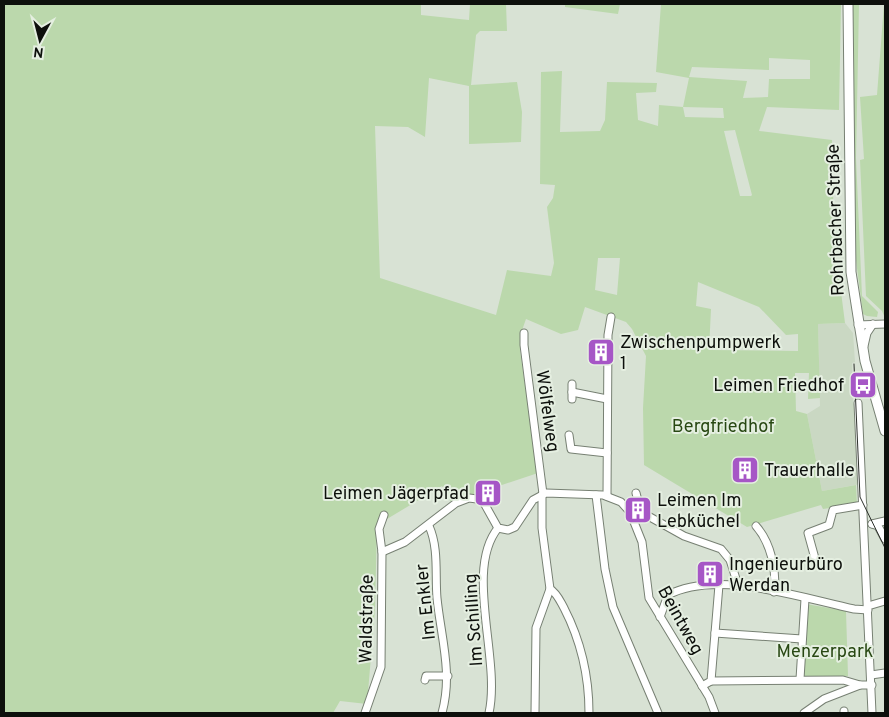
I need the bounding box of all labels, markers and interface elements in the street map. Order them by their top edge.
north arrow [15,15,65,65]
text: N [33,42,45,60]
street label: Rohrbacher Straße [822,144,851,296]
place label: Zwischenpumpwerk 1 [620,332,781,376]
building icon: Zwischenpumpwerk 1 [586,337,616,367]
street label: Wölfelweg [529,369,564,454]
bus stop icon: Leimen Friedhof [848,370,878,400]
place label: Leimen Friedhof [713,375,844,398]
park label: Bergfriedhof [672,416,774,439]
building icon: Trauerhalle [730,455,760,485]
place label: Trauerhalle [764,460,855,483]
building icon: Leimen Jägerpfad [473,478,503,508]
place label: Leimen Jägerpfad [323,483,469,506]
place label: Leimen Im Lebküchel [657,490,741,534]
building icon: Leimen Im Lebküchel [623,495,653,525]
place label: Ingenieurbüro Werdan [729,554,843,598]
building icon: Ingenieurbüro Werdan [695,559,725,589]
street label: Im Enkler [411,563,442,641]
street label: Im Schilling [460,573,489,667]
street label: Waldstraße [355,574,380,664]
street label: Beintweg [651,582,708,659]
park label: Menzerpark [777,641,873,664]

